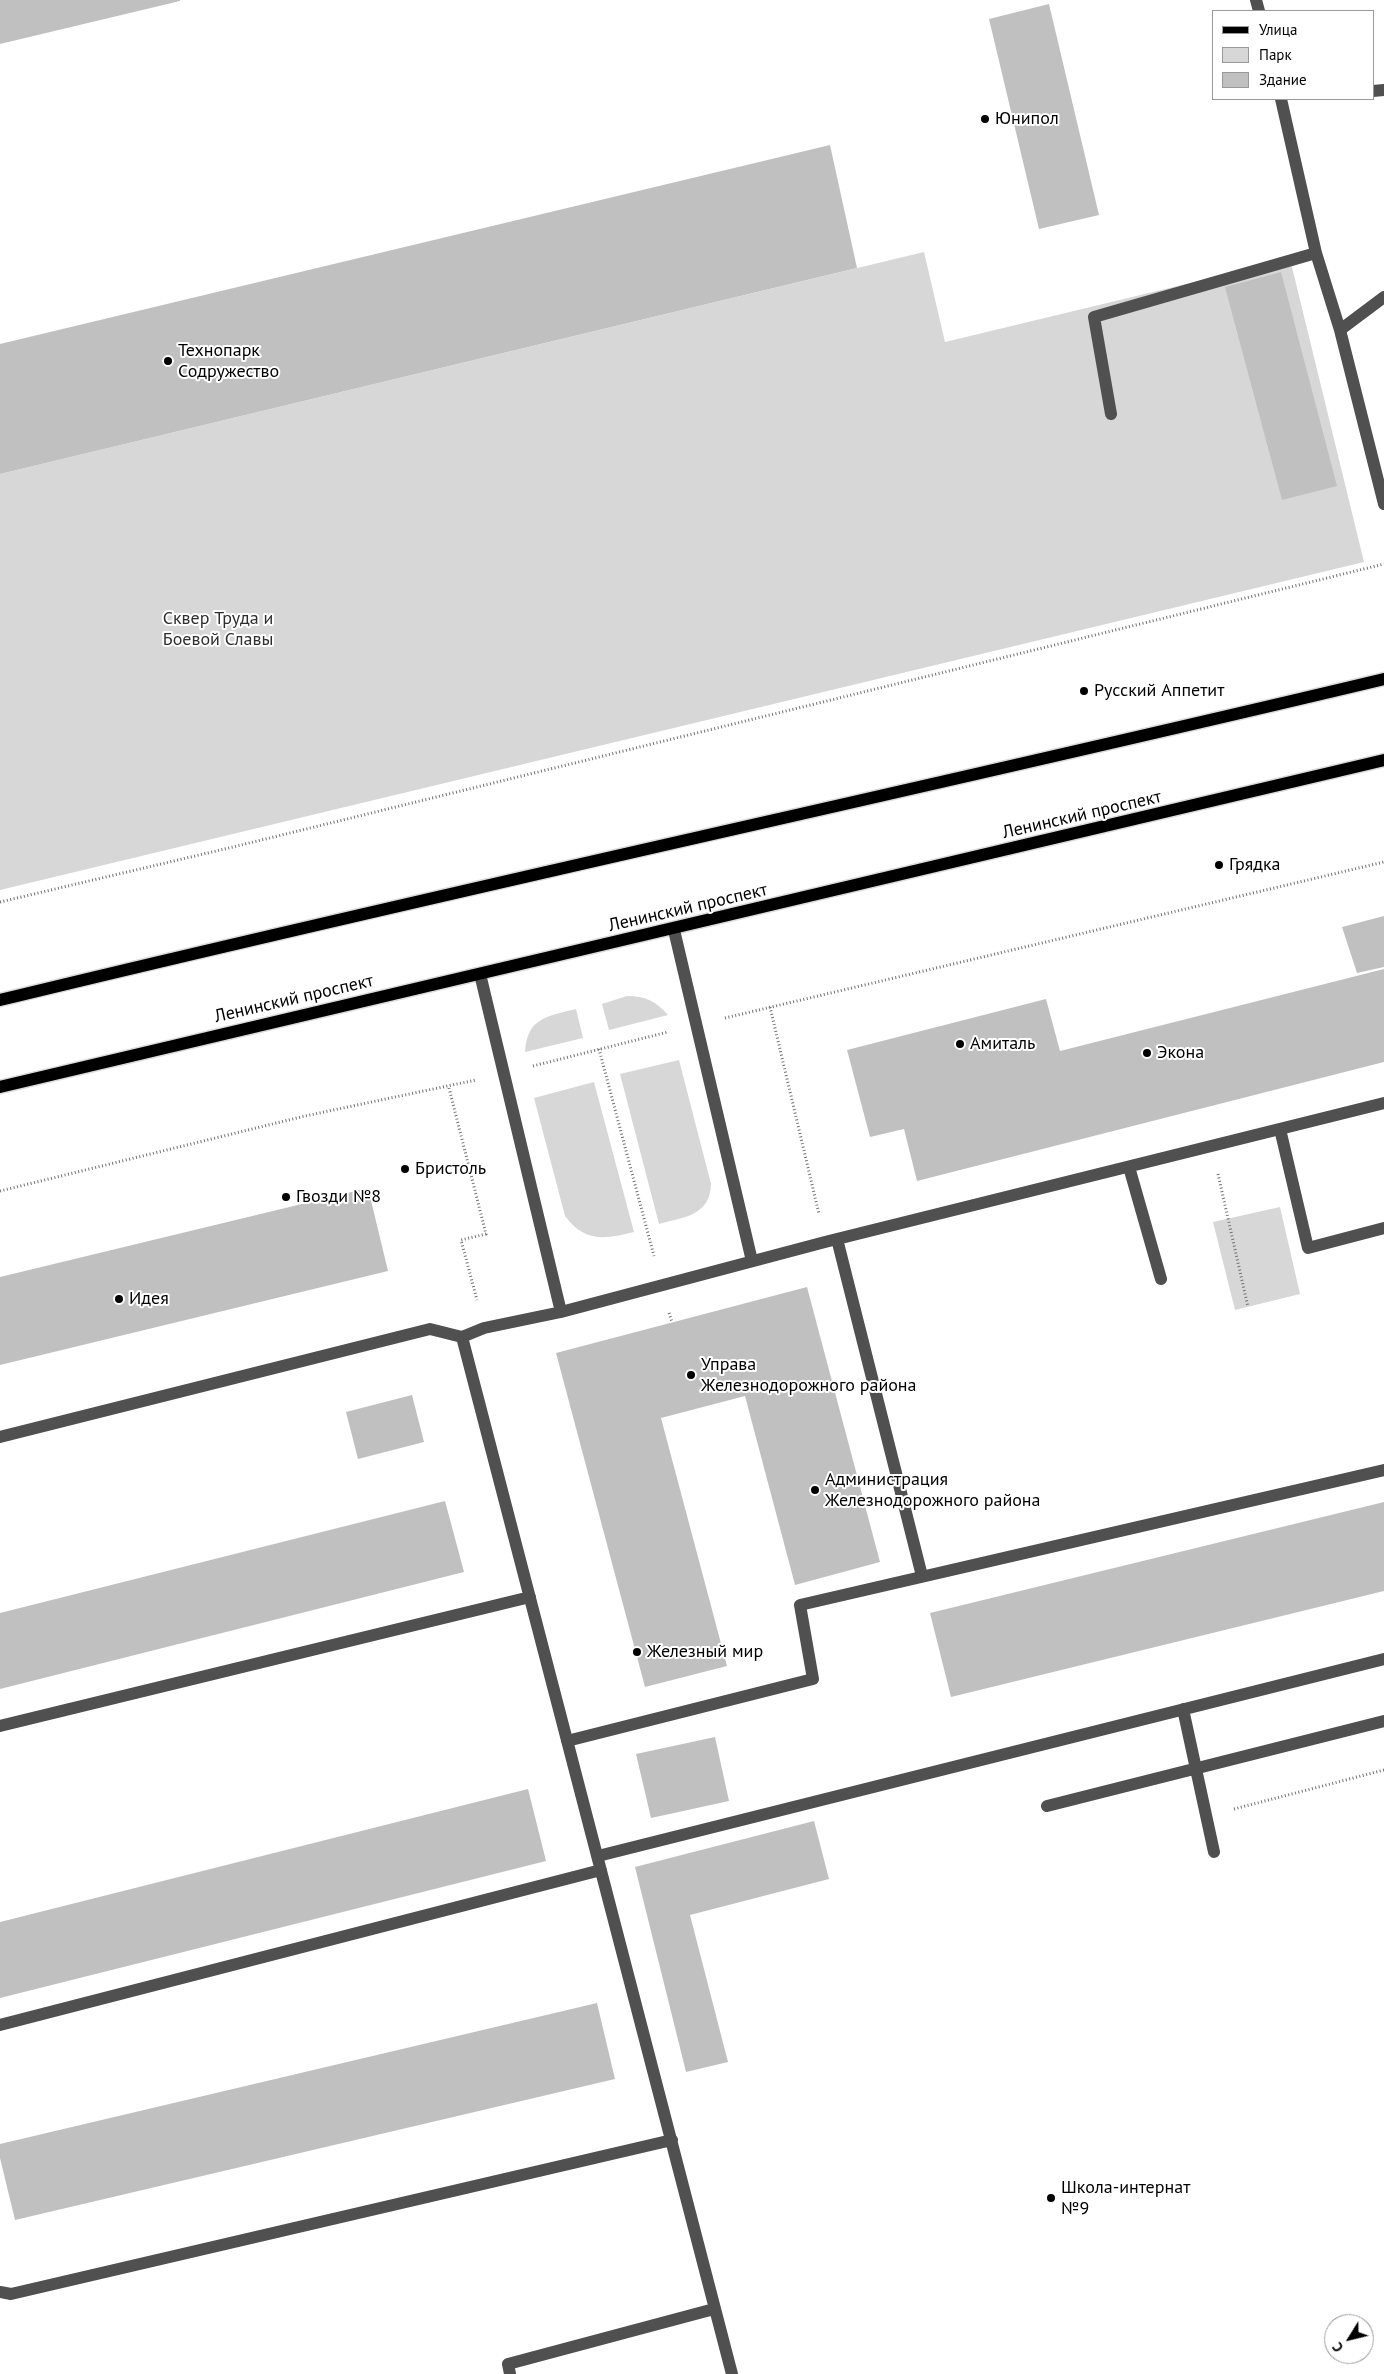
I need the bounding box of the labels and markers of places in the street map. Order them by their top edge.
place label: Юнипол [995,108,1059,130]
marker: Юнипол [979,113,991,125]
place label: Технопарк Содружество [178,340,279,382]
marker: Технопарк Содружество [162,355,174,367]
place label: Русский Аппетит [1094,680,1224,702]
marker: Русский Аппетит [1078,685,1090,697]
place label: Грядка [1229,854,1281,876]
marker: Грядка [1213,859,1225,871]
place label: Амиталь [970,1033,1035,1055]
marker: Амиталь [954,1038,966,1050]
place label: Экона [1157,1042,1204,1064]
marker: Экона [1141,1047,1153,1059]
place label: Бристоль [415,1158,486,1180]
marker: Бристоль [399,1163,411,1175]
place label: Гвозди №8 [296,1186,381,1208]
marker: Гвозди №8 [280,1191,292,1203]
place label: Идея [129,1288,169,1310]
marker: Идея [113,1293,125,1305]
place label: Управа Железнодорожного района [701,1354,917,1396]
marker: Управа Железнодорожного района [685,1369,697,1381]
place label: Администрация Железнодорожного района [825,1469,1041,1512]
marker: Администрация Железнодорожного района [809,1484,821,1496]
place label: Железный мир [647,1641,763,1663]
marker: Железный мир [631,1646,643,1658]
place label: Школа-интернат №9 [1061,2177,1190,2220]
marker: Школа-интернат №9 [1045,2192,1057,2204]

